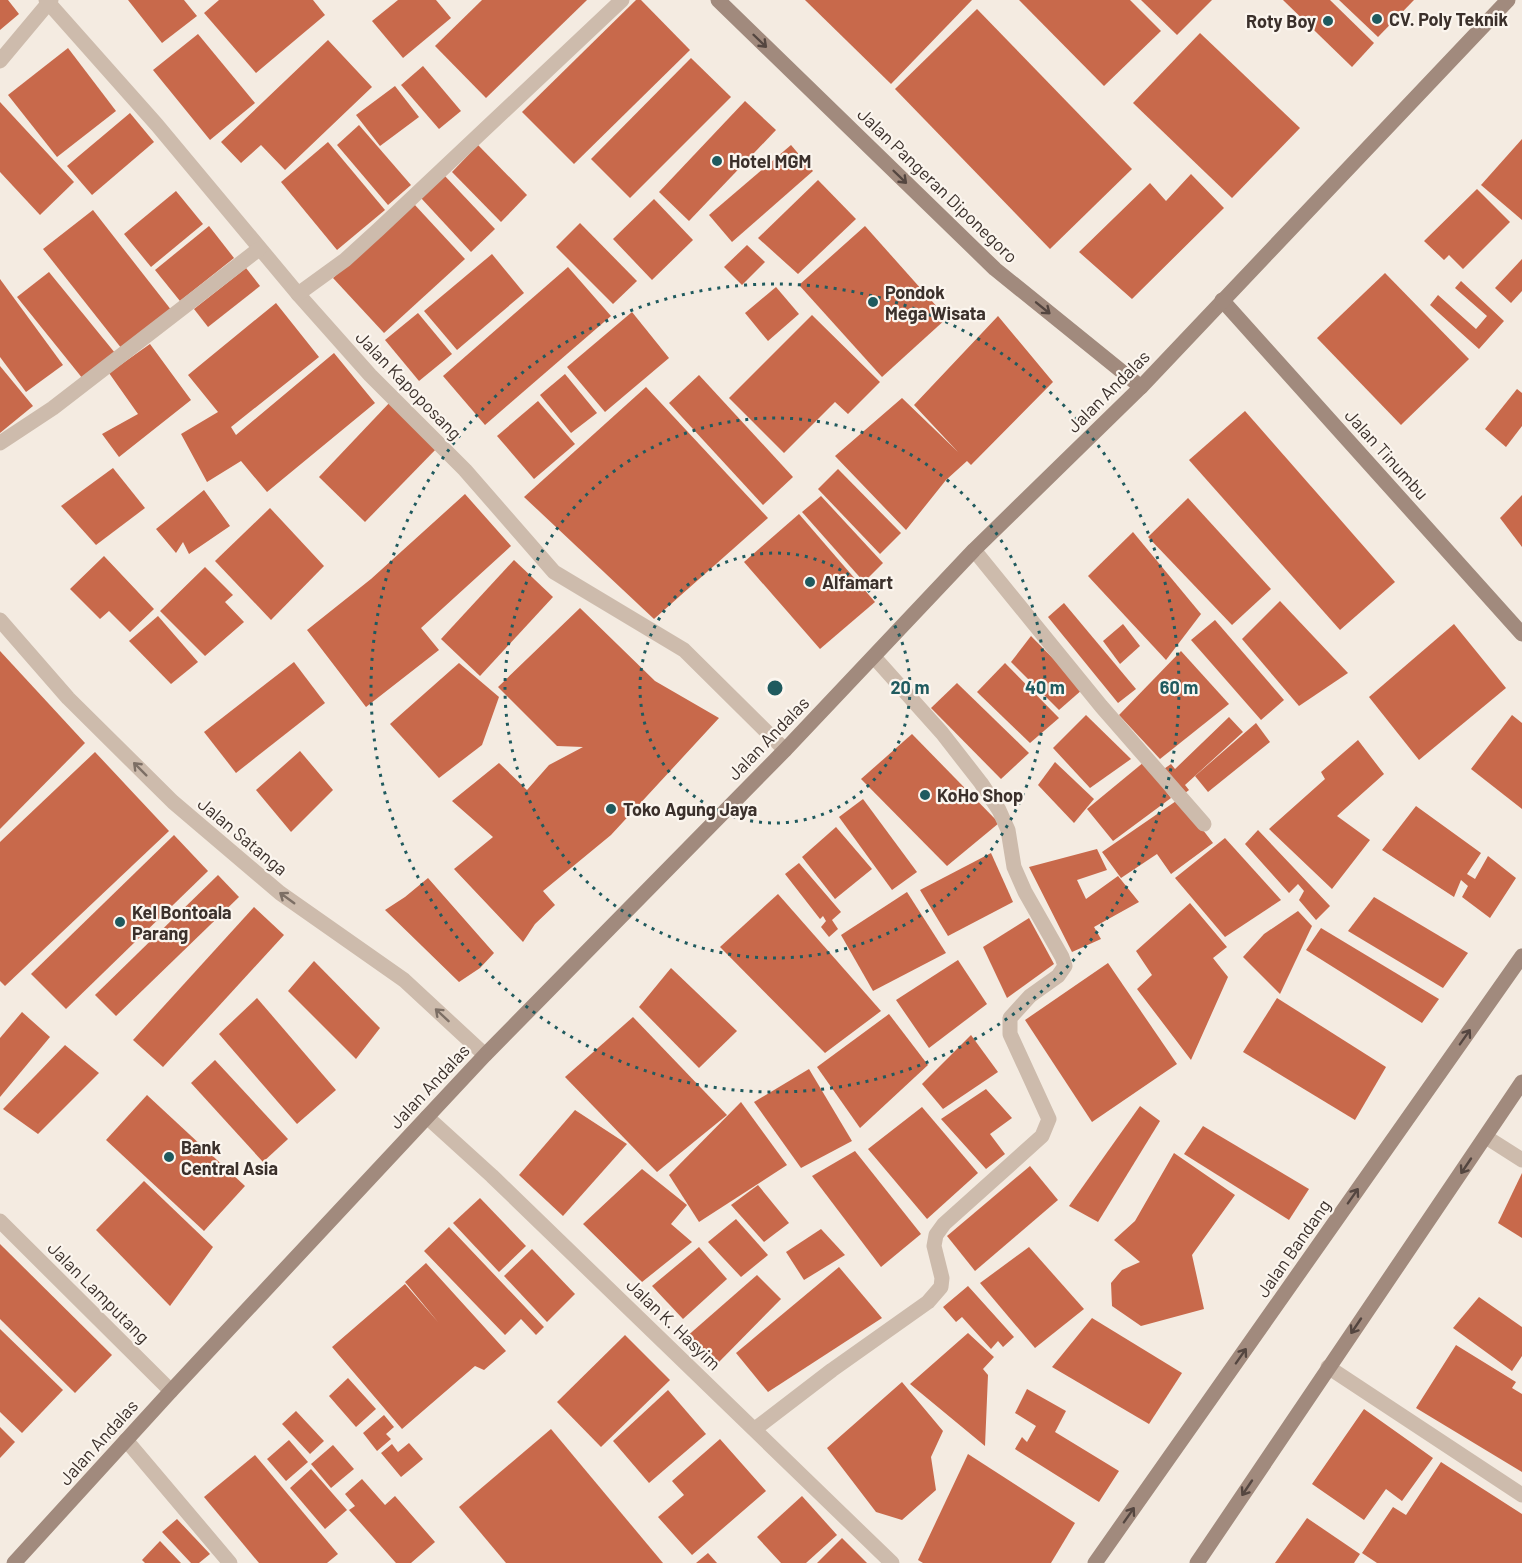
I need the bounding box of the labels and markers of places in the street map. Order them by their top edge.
place label: CV. Poly Teknik [1389,8,1508,30]
place label: Roty Boy [1246,10,1316,32]
marker: CV. Poly Teknik [1370,12,1384,26]
marker: Roty Boy [1321,14,1335,28]
place label: Hotel MGM [729,150,811,172]
marker: Hotel MGM [710,154,724,168]
place label: Pondok Mega Wisata [885,281,986,324]
marker: Pondok Mega Wisata [866,295,880,309]
place label: Alfamart [822,571,893,593]
marker: Alfamart [803,575,817,589]
centre of rings [765,678,785,698]
place label: KoHo Shop [937,784,1023,806]
marker: KoHo Shop [918,788,932,802]
place label: Toko Agung Jaya [623,798,757,820]
marker: Toko Agung Jaya [604,802,618,816]
place label: Kel Bontoala Parang [132,901,232,944]
marker: Kel Bontoala Parang [113,915,127,929]
place label: Bank Central Asia [181,1136,278,1179]
marker: Bank Central Asia [162,1150,176,1164]

